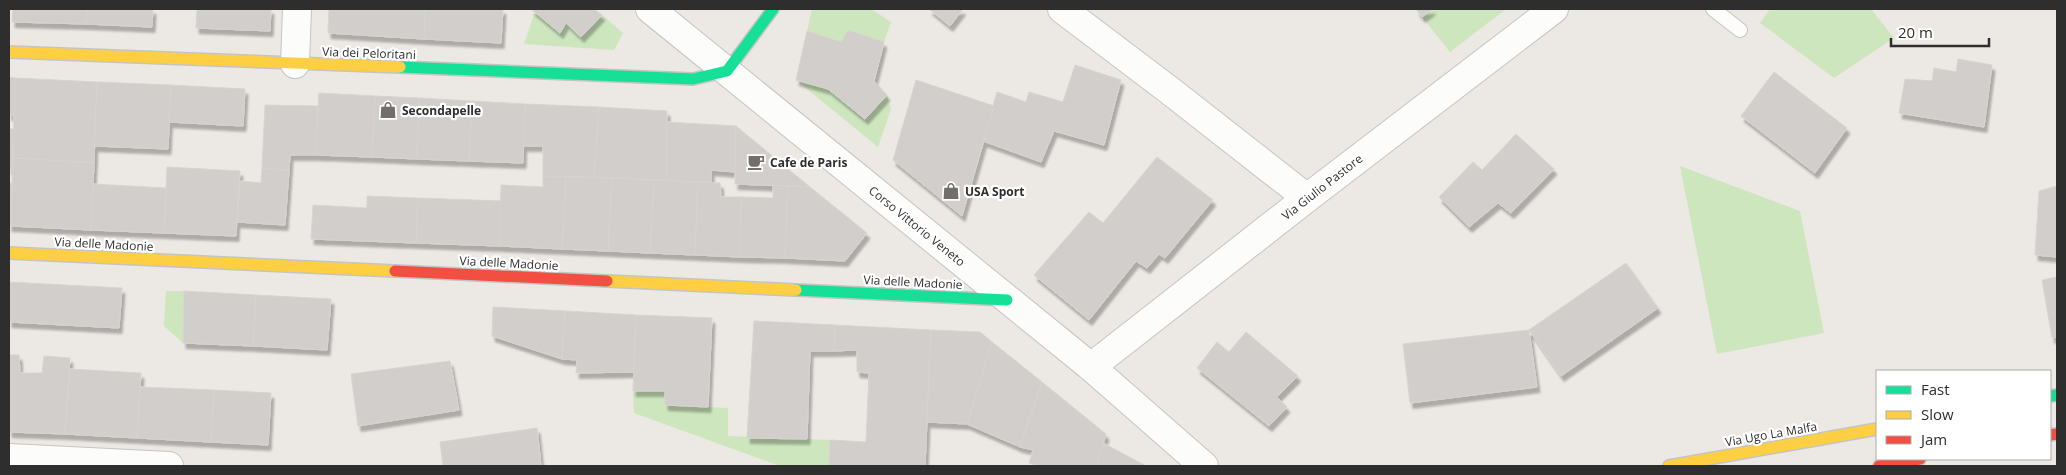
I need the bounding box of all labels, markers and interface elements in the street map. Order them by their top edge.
scale bar [1891,15,1988,47]
text: 20 m [1898,22,1933,42]
street label: Via dei Peloritani [322,43,416,63]
shop icon: Secondapelle [378,100,398,120]
place label: Secondapelle [402,102,481,119]
street label: Via Giulio Pastore [1278,150,1366,224]
cafe icon: Cafe de Paris [746,152,766,172]
place label: Cafe de Paris [770,154,847,171]
shop icon: USA Sport [941,181,961,201]
street label: Corso Vittorio Veneto [865,182,969,270]
place label: USA Sport [965,183,1024,200]
street label: Via delle Madonie [54,233,154,255]
street label: Via delle Madonie [459,252,559,274]
street label: Via delle Madonie [863,271,963,293]
legend [1876,370,2051,460]
text: Fast [1921,379,1950,399]
text: Slow [1921,404,1954,424]
street label: Via Ugo La Malfa [1724,418,1818,450]
text: Jam [1919,429,1947,449]

